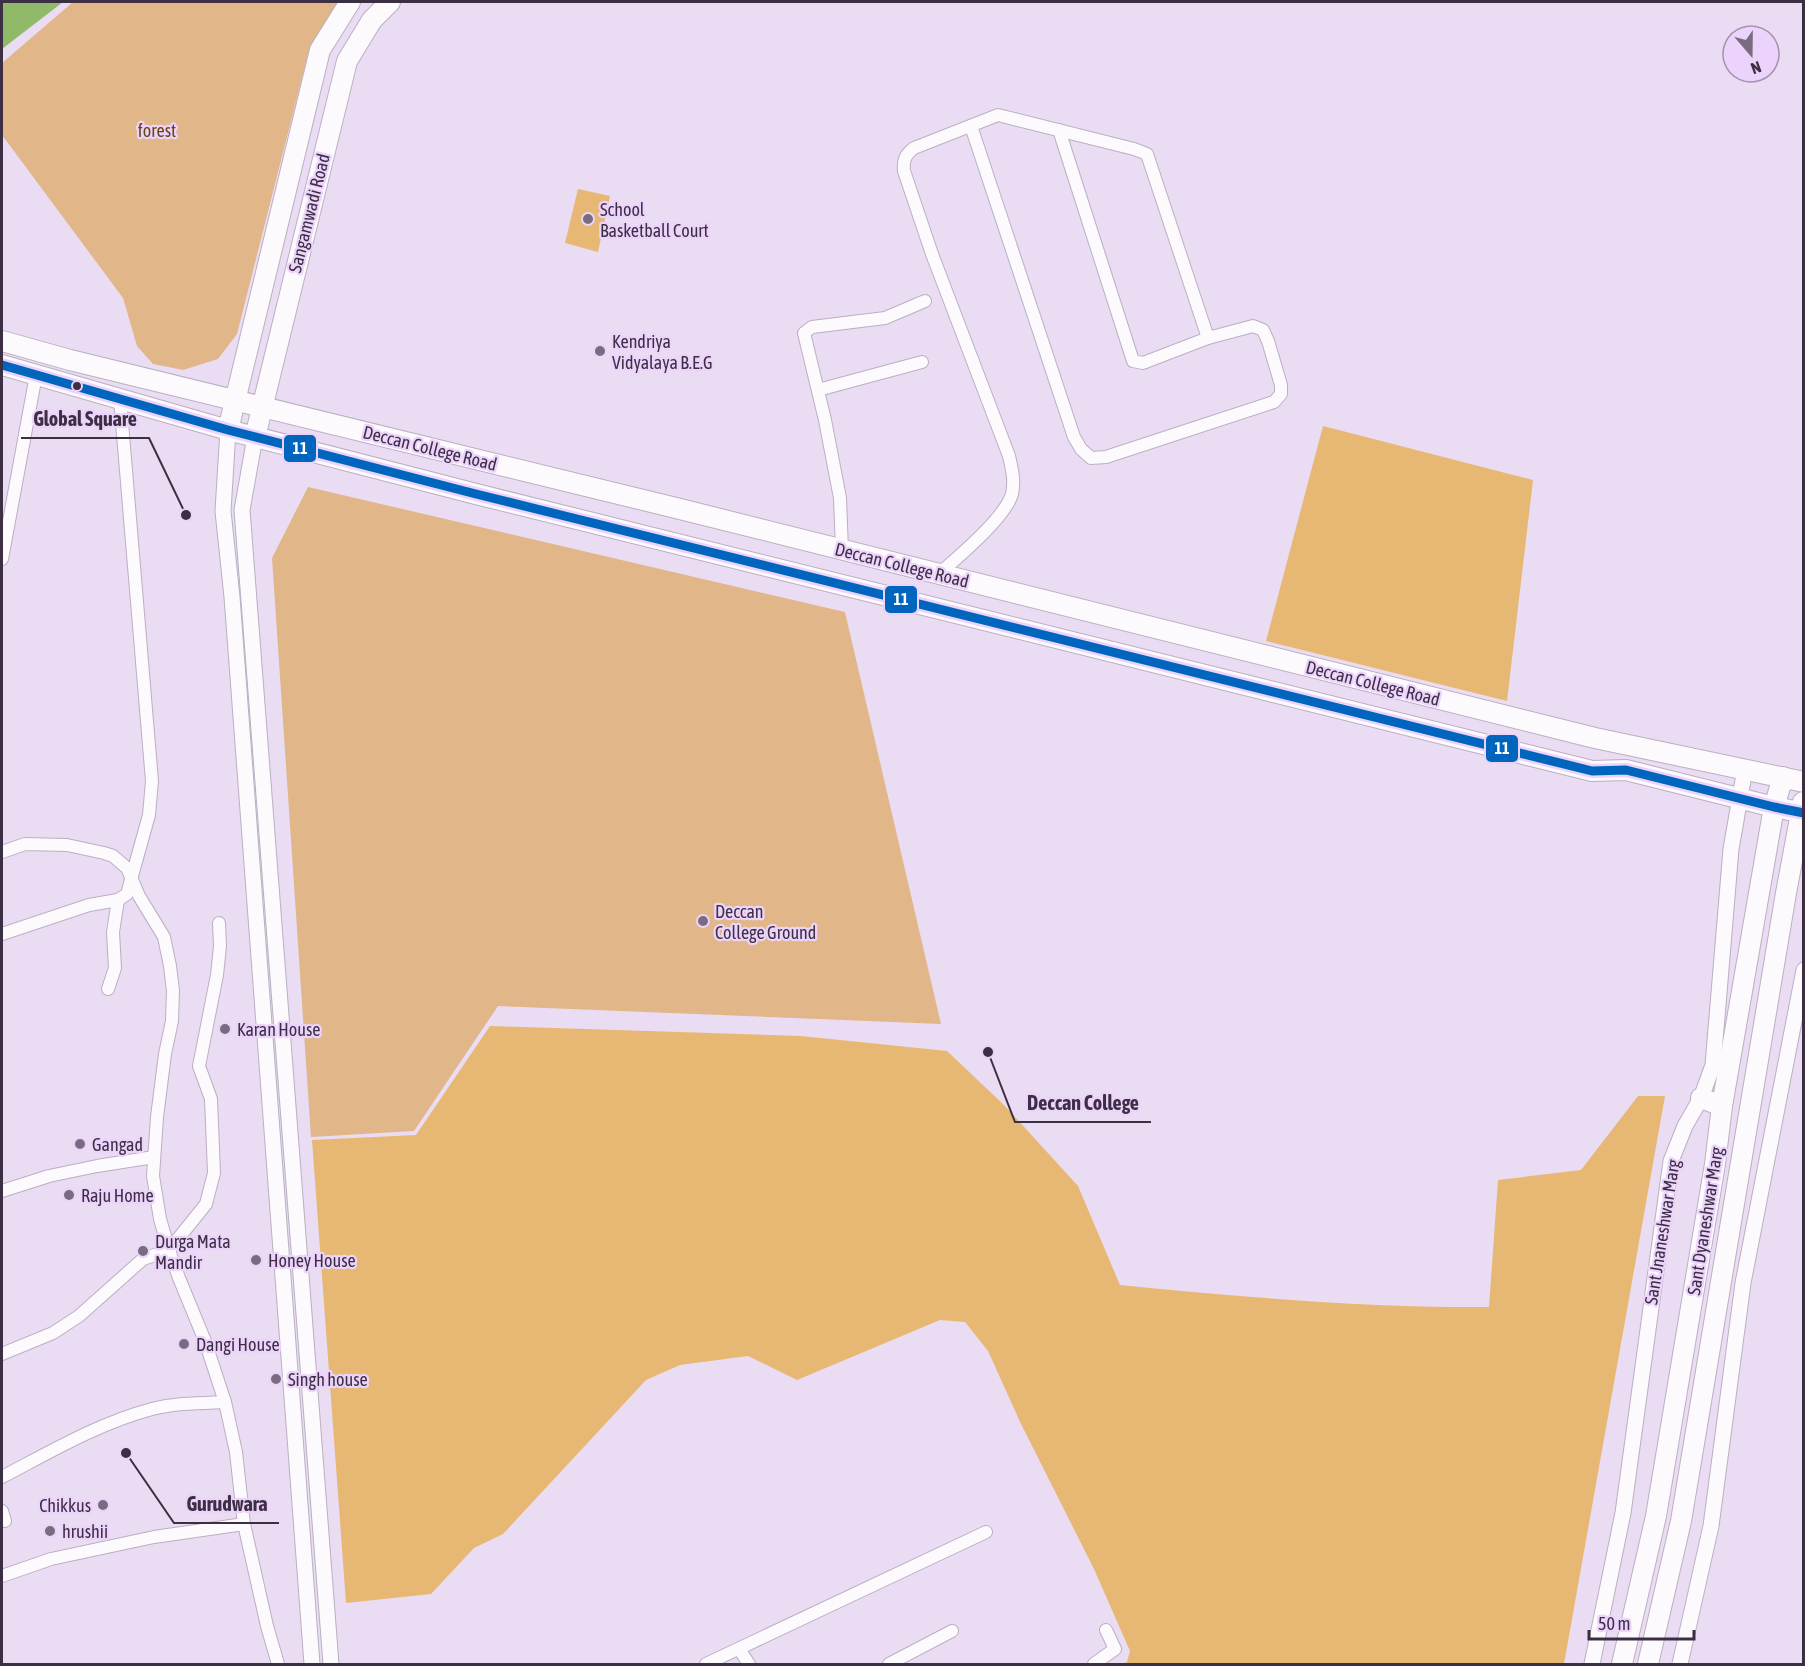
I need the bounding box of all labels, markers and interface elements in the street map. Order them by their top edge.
north arrow [1721,24,1781,84]
text: N [1749,58,1764,78]
park label: forest [138,120,176,141]
street label: Sangamwadi Road [284,151,334,275]
place label: School Basketball Court [600,199,709,241]
marker: School Basketball Court [581,212,595,226]
place label: Kendriya Vidyalaya B.E.G [612,331,712,373]
marker: Kendriya Vidyalaya B.E.G [593,344,607,358]
unlabelled marker [71,380,83,392]
callout: Global Square [21,400,149,438]
text: Global Square [33,407,137,430]
street label: Deccan College Road [361,421,499,475]
line badge: 11 [283,434,317,463]
text: 11 [292,439,308,457]
street label: Deccan College Road [833,538,971,592]
line badge: 11 [884,585,918,614]
text: 11 [893,590,909,608]
street label: Deccan College Road [1304,656,1442,710]
line badge: 11 [1485,734,1519,763]
text: 11 [1494,739,1510,757]
place label: Deccan College Ground [715,901,816,943]
marker: Deccan College Ground [696,914,710,928]
place label: Karan House [237,1019,320,1040]
marker: Karan House [218,1022,232,1036]
callout: Deccan College [1015,1084,1151,1122]
text: Deccan College [1027,1091,1139,1114]
place label: Gangad [92,1134,143,1155]
marker: Gangad [73,1137,87,1151]
street label: Sant Dyaneshwar Marg [1683,1145,1727,1297]
street label: Sant Jnaneshwar Marg [1640,1158,1684,1306]
place label: Raju Home [81,1185,154,1206]
marker: Raju Home [62,1188,76,1202]
place label: Durga Mata Mandir [155,1231,231,1273]
marker: Durga Mata Mandir [136,1244,150,1258]
place label: Honey House [268,1250,356,1271]
marker: Honey House [249,1253,263,1267]
place label: Dangi House [196,1334,280,1355]
marker: Dangi House [177,1337,191,1351]
place label: Singh house [288,1369,368,1390]
marker: Singh house [269,1372,283,1386]
callout: Gurudwara [174,1485,279,1523]
text: Gurudwara [186,1492,268,1515]
place label: Chikkus [39,1495,91,1516]
marker: Chikkus [96,1498,110,1512]
place label: hrushii [62,1521,108,1542]
marker: hrushii [43,1524,57,1538]
scale bar [1589,1603,1694,1641]
text: 50 m [1598,1613,1630,1634]

